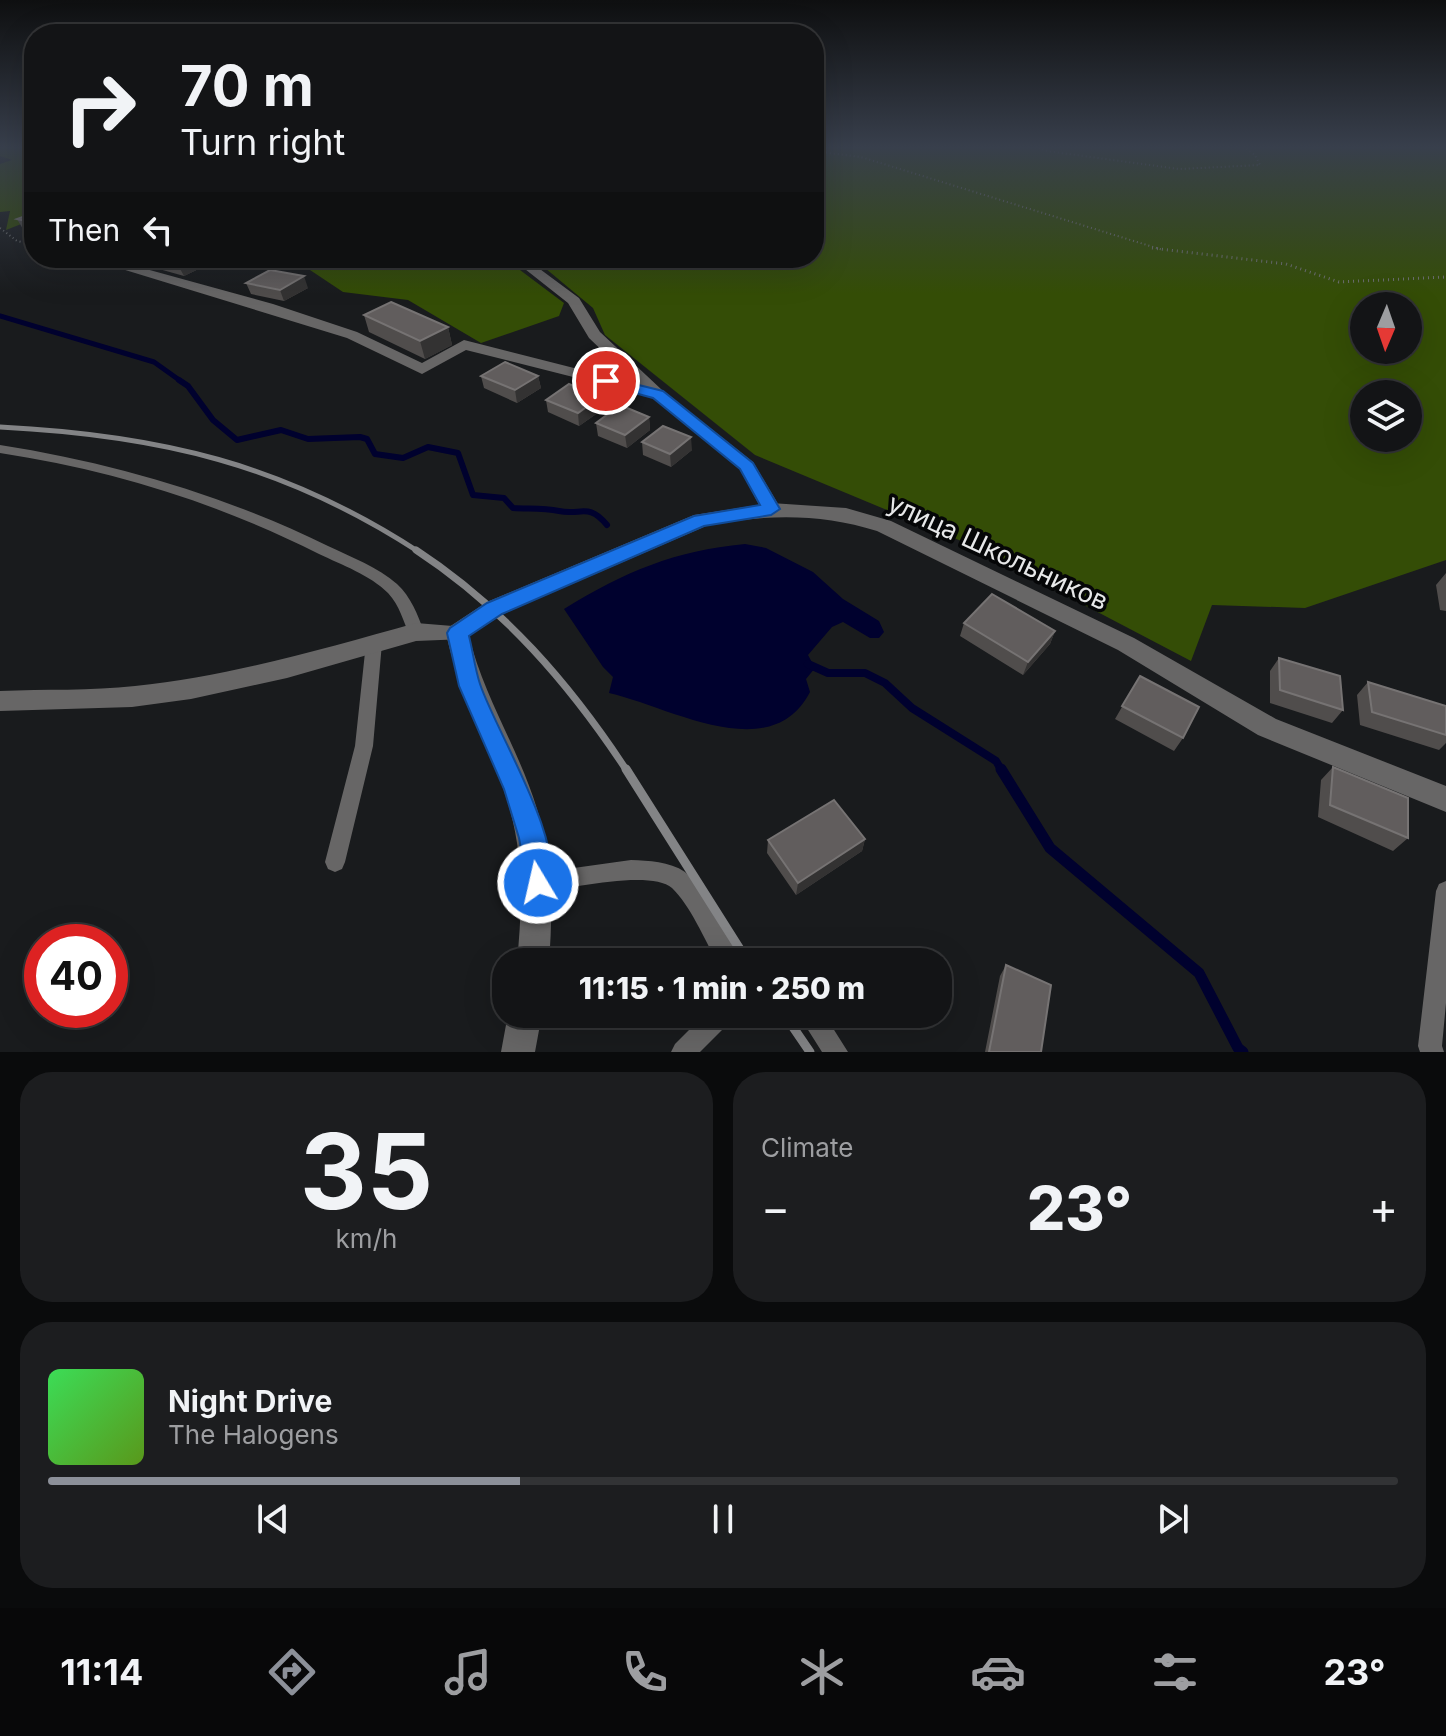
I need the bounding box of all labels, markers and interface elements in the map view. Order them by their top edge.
text: 70 m [180,52,314,120]
icon: right [48,56,152,160]
text: Turn right [180,120,345,164]
icon: left [136,208,180,252]
text: Then [48,212,120,248]
north arrow [1350,292,1422,364]
map controls [1350,292,1422,452]
pin [572,347,640,415]
icon: arrive [584,359,628,403]
button: layers [1350,380,1422,452]
street label: улица Школьников [883,487,1113,616]
position arrow [496,841,580,925]
speed limit sign: 40 [24,924,128,1028]
text: 11:15 · 1 min · 250 m [579,970,865,1006]
text: 35 [300,1108,433,1234]
text: Climate [761,1132,853,1163]
text: 23° [1027,1172,1132,1244]
text: − [761,1181,790,1235]
text: + [1369,1181,1398,1235]
text: km/h [336,1223,397,1254]
text: Night Drive [168,1383,332,1419]
text: The Halogens [168,1419,339,1450]
icon: previous [251,1497,295,1541]
icon: pause [701,1497,745,1541]
icon: next [1151,1497,1195,1541]
icon: directions [264,1644,320,1700]
icon: music [440,1644,496,1700]
icon: phone [617,1644,673,1700]
icon: climate [794,1644,850,1700]
icon: car [970,1644,1026,1700]
icon: filters [1147,1644,1203,1700]
text: 11:14 [60,1650,143,1694]
text: 23° [1323,1650,1386,1694]

